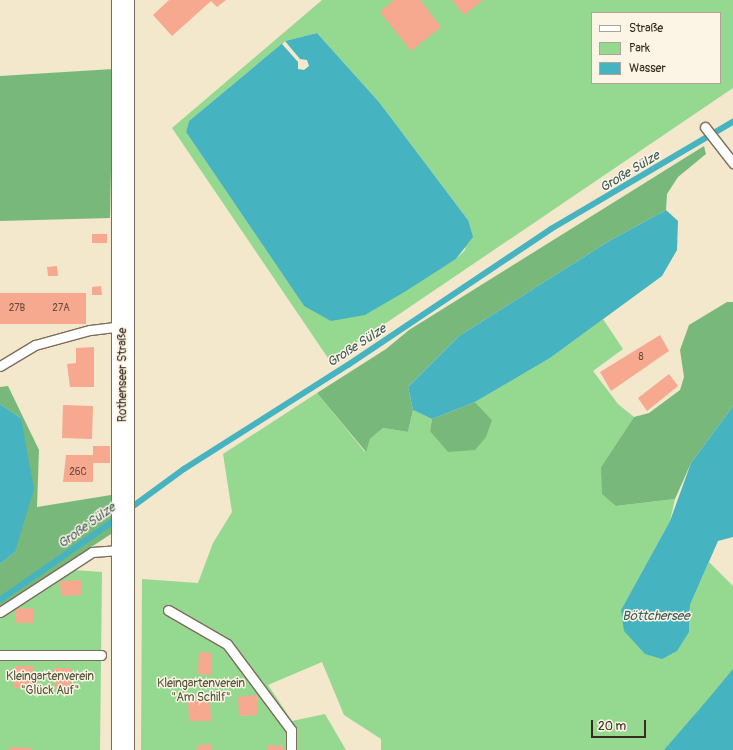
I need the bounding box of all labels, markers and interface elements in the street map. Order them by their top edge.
legend [591,12,721,84]
text: Straße [629,21,663,36]
text: Park [629,41,650,56]
text: Wasser [629,61,666,76]
water label: Große Sülze [597,148,663,196]
house number: 27B [9,303,25,315]
house number: 27A [52,303,70,315]
water label: Große Sülze [325,321,389,371]
street label: Rothenseer Straße [116,328,130,422]
house number: 8 [638,352,644,364]
house number: 26C [69,467,87,479]
water label: Große Sülze [55,500,119,552]
water label: Böttchersee [622,608,690,624]
park label: Kleingartenverein "Glück Auf" [6,670,94,698]
park label: Kleingartenverein "Am Schilf" [157,677,245,705]
scale bar [593,712,648,738]
text: 20 m [598,719,626,734]

